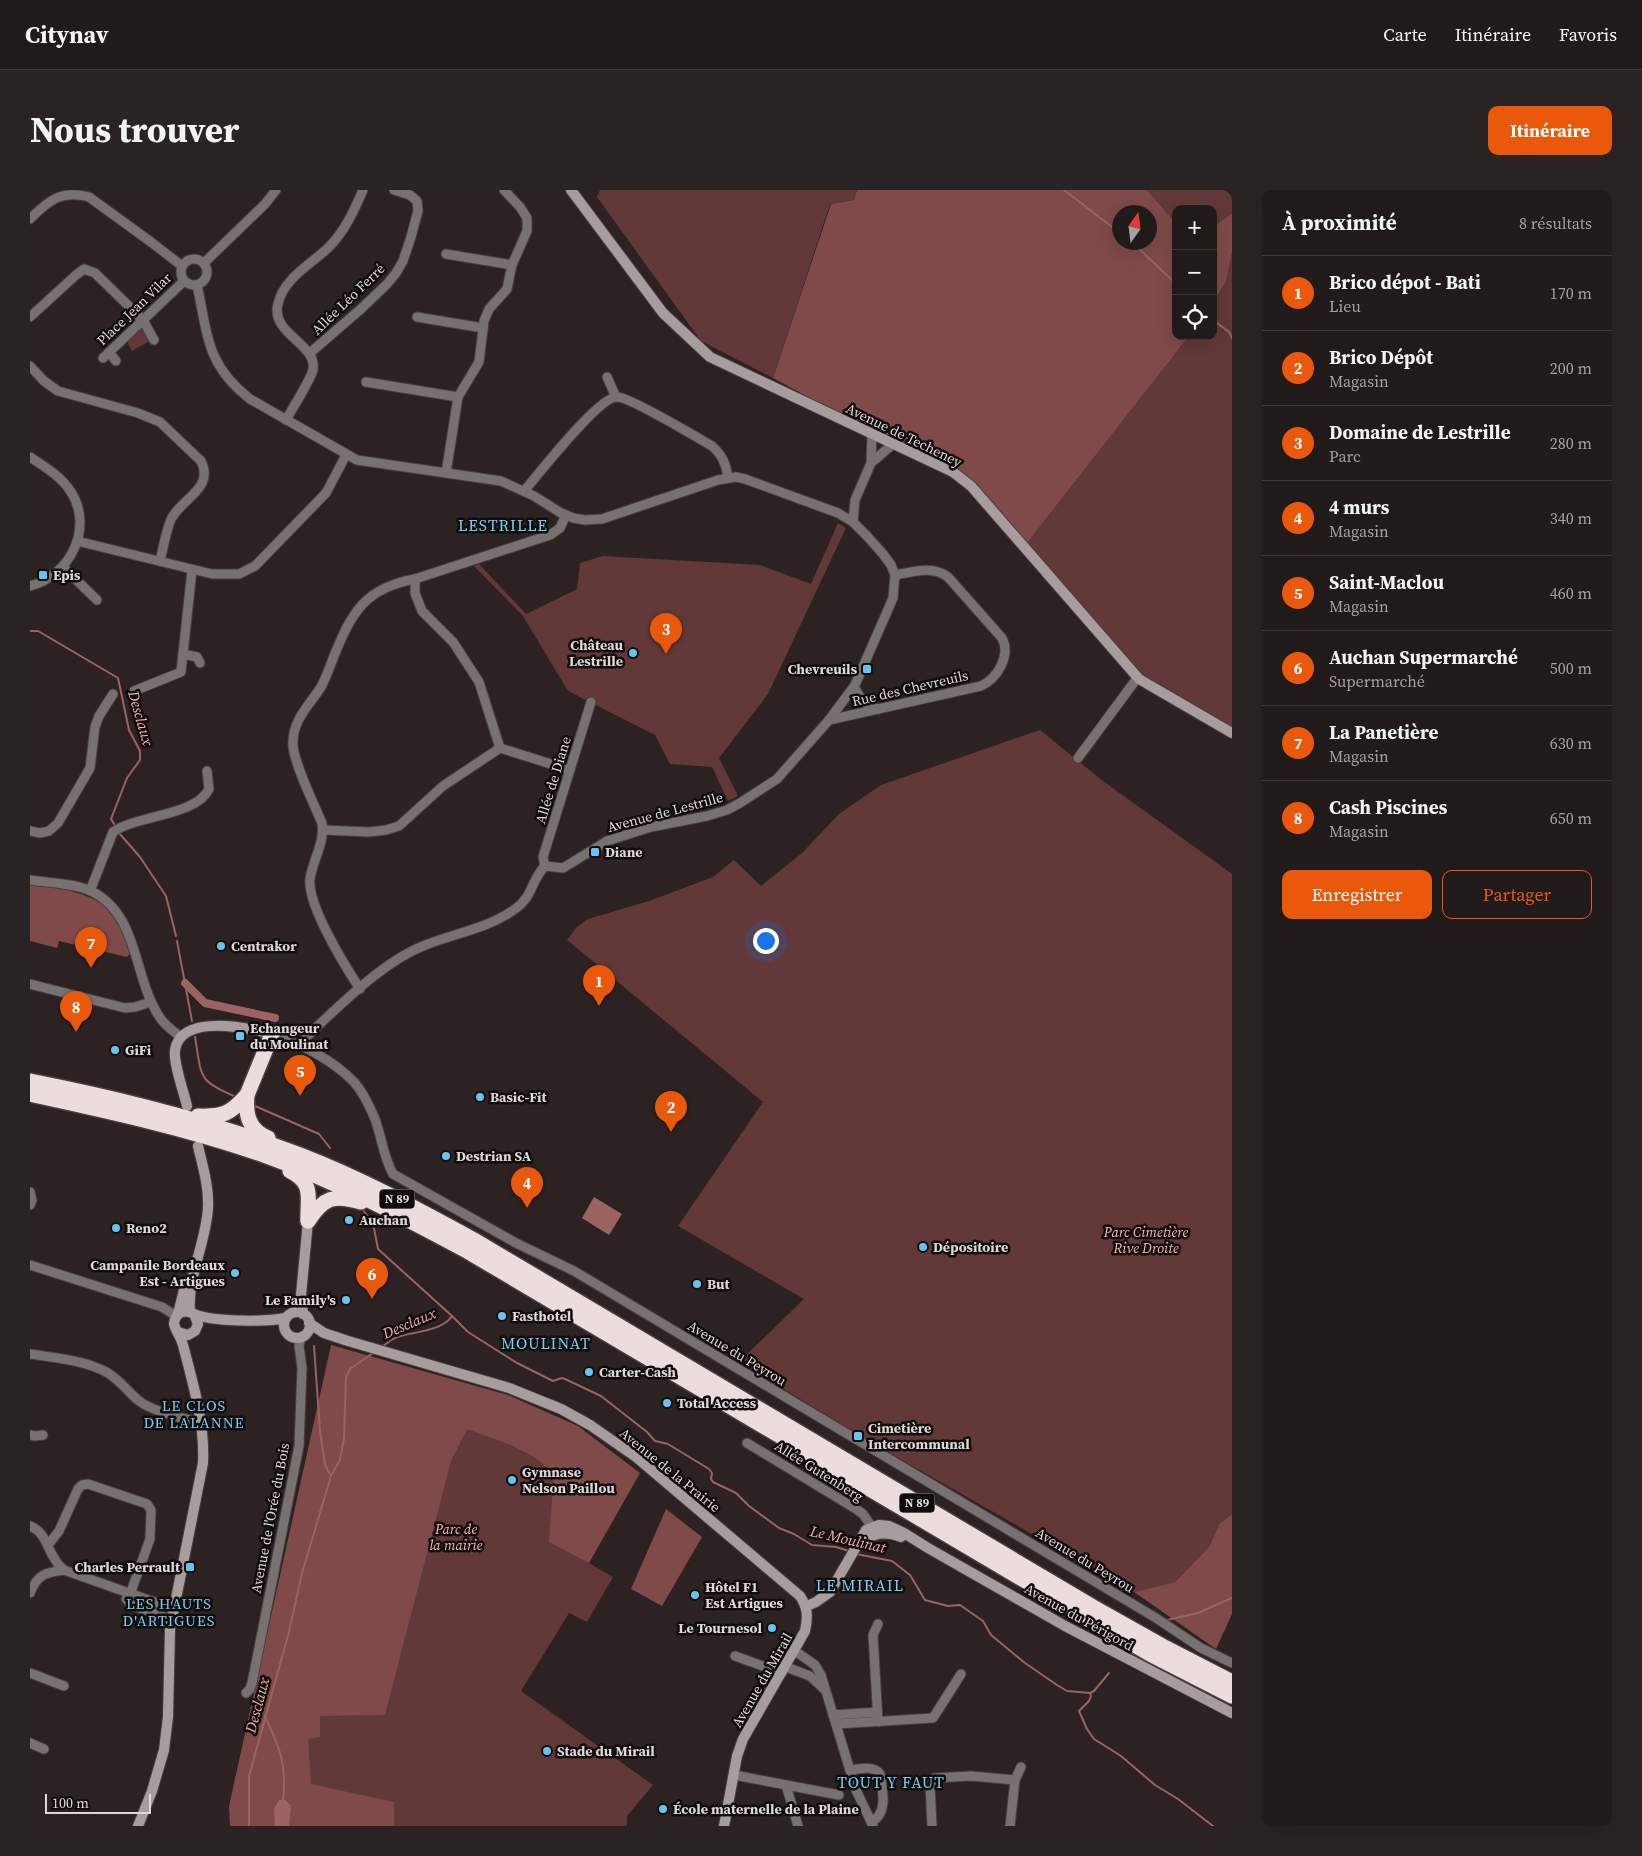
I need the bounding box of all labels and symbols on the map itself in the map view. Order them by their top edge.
north arrow [1112,205,1157,250]
street label: Allée Léo Ferré [307,259,389,339]
street label: Place Jean Vilar [92,268,176,350]
street label: Avenue de Techeney [843,398,966,472]
district label: LESTRILLE [458,514,548,536]
place label: Epis [53,565,81,585]
marker: Epis [37,569,49,581]
pin: 3 [650,613,682,654]
place label: Château Lestrille [569,635,623,671]
marker: Château Lestrille [627,647,639,659]
place label: Chevreuils [788,659,858,679]
marker: Chevreuils [861,663,873,675]
street label: Rue des Chevreuils [850,665,970,711]
water label: Desclaux [123,687,159,749]
street label: Allée de Diane [530,734,576,826]
street label: Avenue de Lestrille [605,787,725,837]
place label: Diane [605,842,643,862]
marker: Diane [589,846,601,858]
pin: 7 [75,927,107,968]
your location [753,928,779,954]
place label: Centrakor [231,936,297,956]
marker: Centrakor [215,940,227,952]
pin: 1 [583,965,615,1006]
pin: 8 [60,991,92,1032]
place label: Echangeur du Moulinat [250,1018,329,1054]
marker: Echangeur du Moulinat [234,1030,246,1042]
place label: GiFi [125,1040,152,1060]
marker: GiFi [109,1044,121,1056]
pin: 5 [284,1055,316,1096]
place label: Basic-Fit [490,1087,547,1107]
marker: Basic-Fit [474,1091,486,1103]
pin: 2 [655,1091,687,1132]
place label: Destrian SA [456,1146,532,1166]
marker: Destrian SA [440,1150,452,1162]
pin: 4 [511,1167,543,1208]
road number: N 89 [380,1190,414,1209]
place label: Auchan [359,1210,408,1230]
marker: Auchan [343,1214,355,1226]
place label: Reno2 [126,1218,167,1238]
marker: Reno2 [110,1222,122,1234]
park label: Parc Cimetière Rive Droite [1103,1222,1188,1258]
place label: Dépositoire [933,1237,1008,1257]
marker: Dépositoire [917,1241,929,1253]
place label: Campanile Bordeaux Est - Artigues [90,1255,226,1291]
pin: 6 [356,1258,388,1299]
marker: Campanile Bordeaux Est - Artigues [229,1267,241,1279]
place label: But [707,1274,730,1294]
marker: But [691,1278,703,1290]
place label: Le Family's [265,1290,337,1310]
marker: Le Family's [340,1294,352,1306]
water label: Desclaux [378,1302,440,1344]
place label: Fasthotel [512,1306,572,1326]
marker: Fasthotel [496,1310,508,1322]
street label: Avenue du Peyrou [684,1316,790,1390]
district label: MOULINAT [501,1332,591,1354]
place label: Carter-Cash [599,1362,676,1382]
marker: Carter-Cash [583,1366,595,1378]
place label: Total Access [677,1393,757,1413]
district label: LE CLOS DE LALANNE [143,1395,245,1433]
marker: Total Access [661,1397,673,1409]
place label: Cimetière Intercommunal [868,1418,970,1454]
street label: Avenue de la Prairie [615,1423,725,1517]
marker: Cimetière Intercommunal [852,1430,864,1442]
street label: Allée Gutenberg [771,1436,867,1506]
street label: Avenue de l'Orée du Bois [246,1441,294,1595]
place label: Gymnase Nelson Paillou [522,1462,615,1498]
marker: Gymnase Nelson Paillou [506,1474,518,1486]
road number: N 89 [900,1494,934,1512]
park label: Parc de la mairie [429,1519,483,1555]
water label: Le Moulinat [807,1520,889,1558]
street label: Avenue du Peyrou [1032,1523,1138,1597]
place label: Charles Perrault [74,1557,181,1577]
marker: Charles Perrault [184,1561,196,1573]
district label: LE MIRAIL [816,1574,904,1596]
place label: Hôtel F1 Est Artigues [705,1577,784,1613]
street label: Avenue du Périgord [1021,1579,1137,1655]
marker: Hôtel F1 Est Artigues [689,1589,701,1601]
district label: LES HAUTS D'ARTIGUES [123,1593,215,1631]
place label: Le Tournesol [678,1618,762,1638]
marker: Le Tournesol [766,1622,778,1634]
street label: Avenue du Mirail [727,1629,797,1731]
water label: Desclaux [239,1674,275,1736]
place label: Stade du Mirail [557,1741,655,1761]
marker: Stade du Mirail [541,1745,553,1757]
district label: TOUT Y FAUT [837,1771,945,1793]
scale bar [45,1791,151,1814]
place label: École maternelle de la Plaine [673,1799,859,1819]
marker: École maternelle de la Plaine [657,1803,669,1815]

